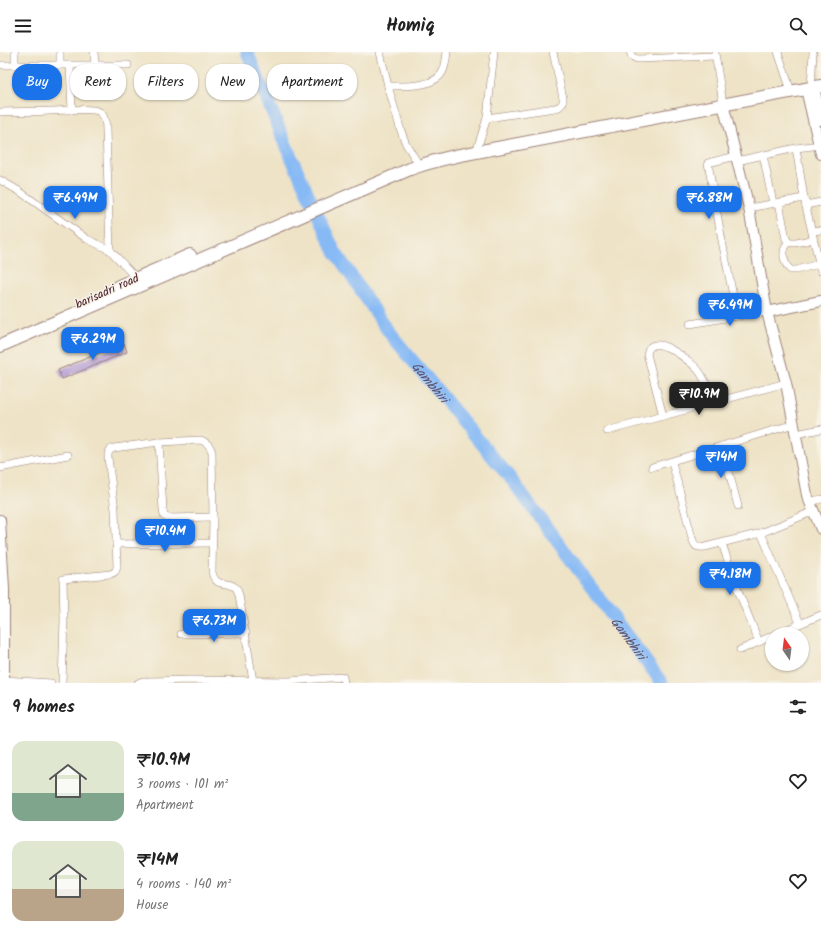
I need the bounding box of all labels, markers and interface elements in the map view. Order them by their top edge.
text: Homiq [386,12,435,41]
icon: menu [12,15,34,37]
icon: search [787,15,809,37]
chip: Buy [12,64,62,100]
chip: Rent [70,64,126,100]
chip: Filters [134,64,198,100]
chip: New [206,64,259,100]
chip: Apartment [267,64,357,100]
pin: ₹6.49M [42,186,108,220]
pin: ₹6.88M [676,186,742,220]
text: ₹6.49M [53,188,97,209]
text: ₹6.88M [686,188,732,209]
street label: barisadri road [72,269,143,314]
pin: ₹6.49M [697,293,763,327]
text: ₹6.49M [708,295,752,316]
pin: ₹6.29M [60,327,126,361]
text: ₹6.29M [70,329,116,350]
water label: Gambhiri [406,358,455,411]
pin: ₹10.9M [666,382,732,416]
text: ₹10.9M [678,384,720,405]
pin: ₹14M [697,445,745,479]
text: ₹14M [705,447,737,468]
pin: ₹10.4M [132,519,198,553]
text: ₹10.4M [144,521,186,542]
pin: ₹4.18M [697,562,763,596]
text: ₹4.18M [709,564,751,585]
pin: ₹6.73M [181,609,247,643]
text: ₹6.73M [192,611,236,632]
water label: Gambhiri [605,613,652,667]
north arrow [765,627,809,671]
map controls [765,627,809,671]
text: 9 homes [12,694,75,721]
icon: filters [787,696,809,718]
text: ₹10.9M [136,747,190,774]
icon: home [44,757,92,805]
icon: heart [787,770,809,792]
text: 3 rooms · 101 m² [136,774,228,795]
text: Apartment [136,795,194,816]
text: ₹14M [136,847,178,874]
icon: home [44,857,92,905]
icon: heart [787,870,809,892]
text: 4 rooms · 140 m² [136,874,231,895]
text: House [136,895,168,916]

